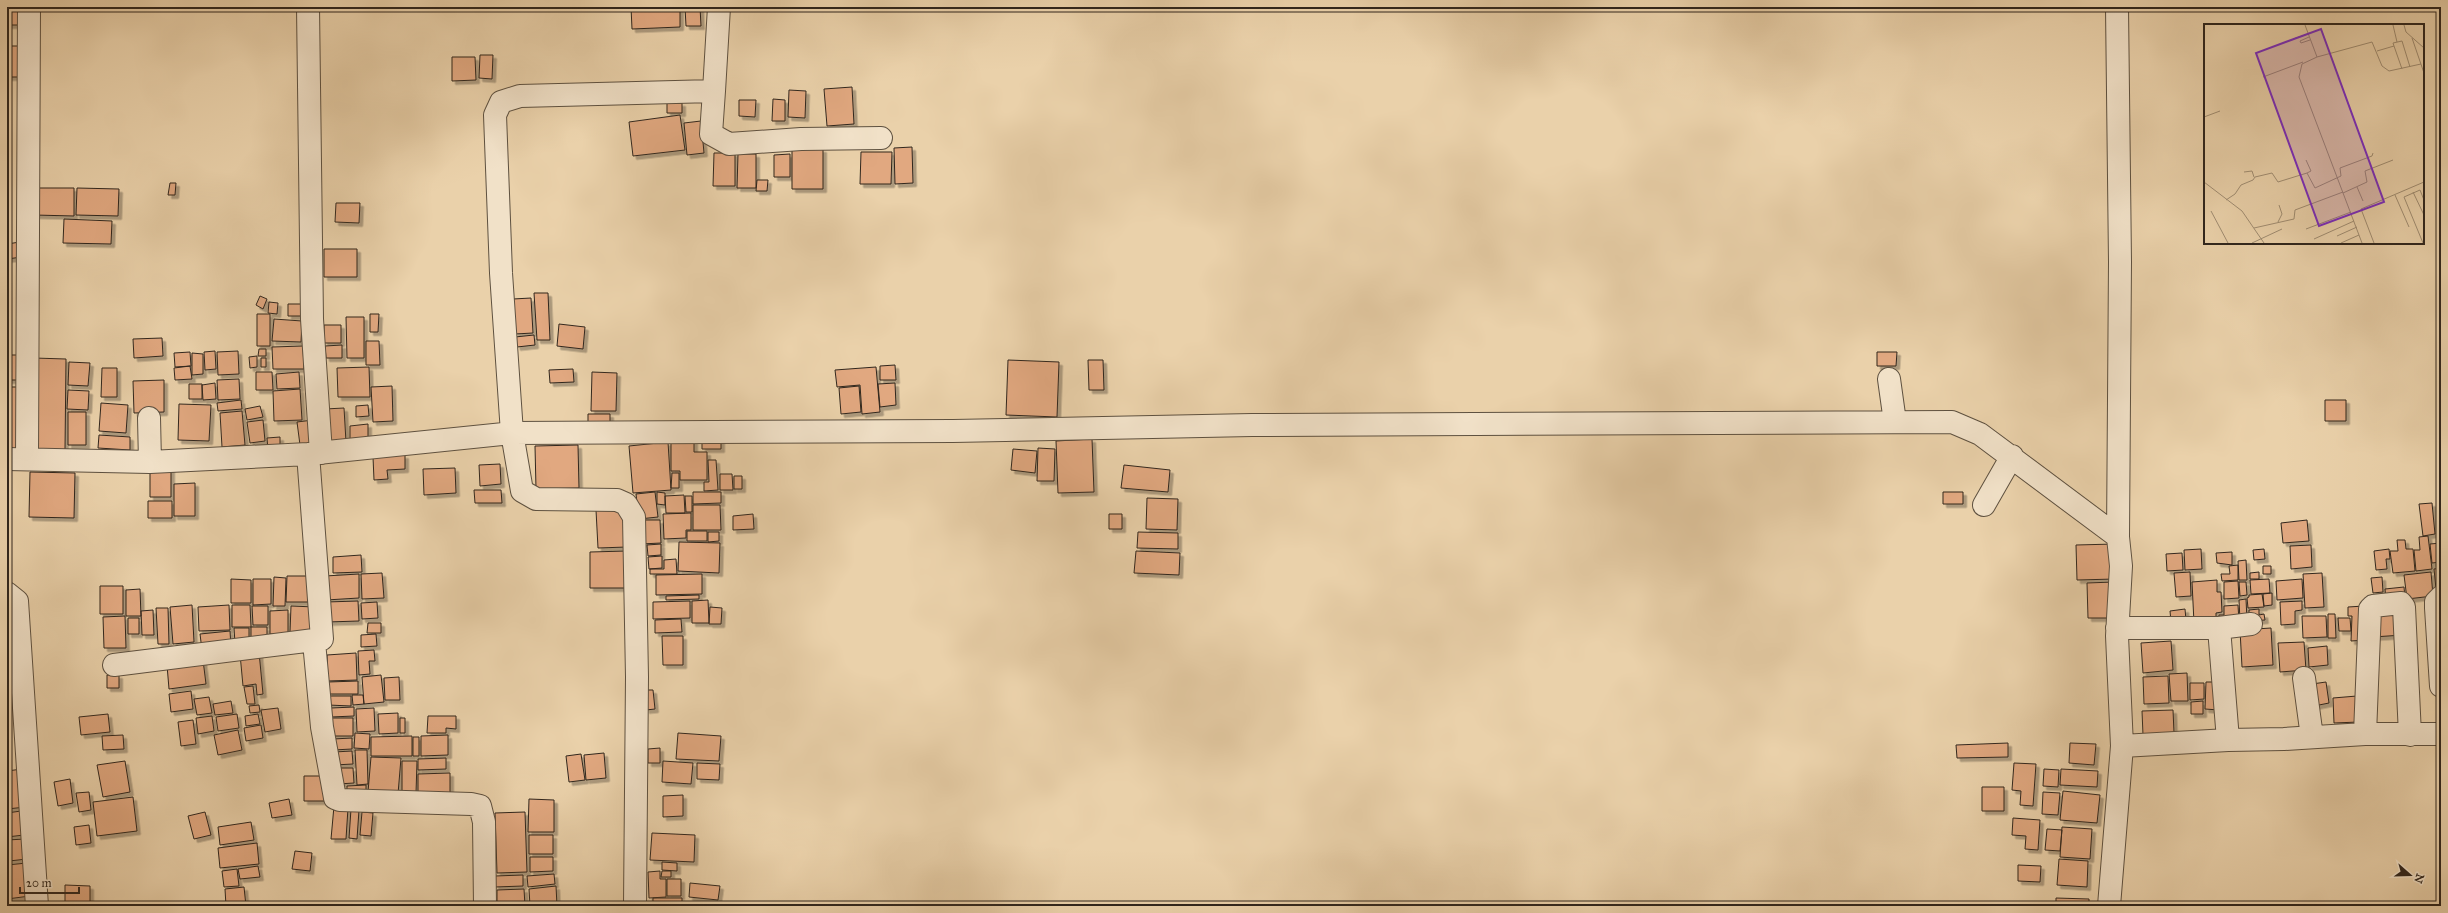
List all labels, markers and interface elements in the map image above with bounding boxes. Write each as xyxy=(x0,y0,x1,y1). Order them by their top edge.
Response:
inset map xyxy=(2204,24,2424,244)
north arrow xyxy=(2390,855,2430,895)
scale bar xyxy=(20,869,79,895)
text: N xyxy=(2411,872,2427,885)
text: 20 m xyxy=(26,876,52,890)

